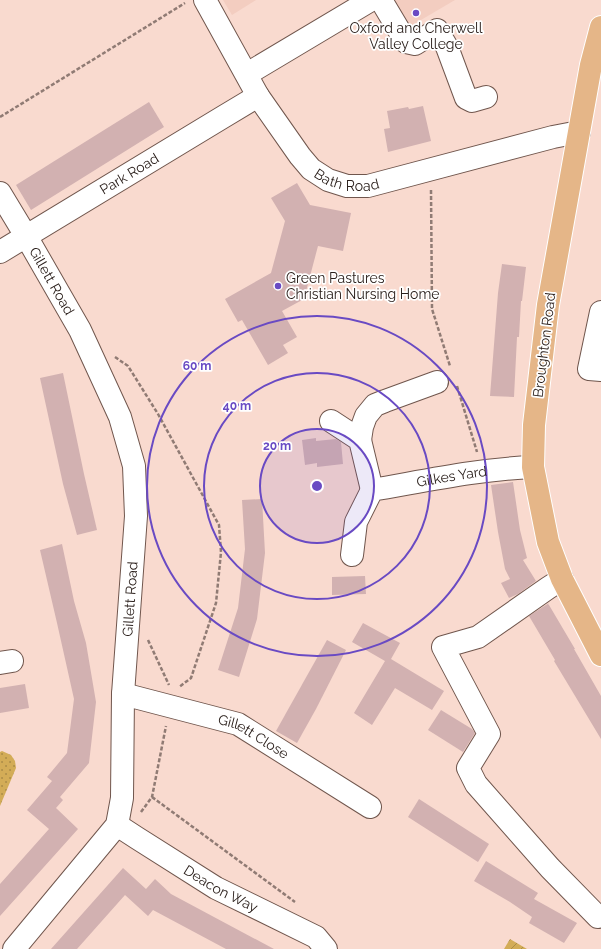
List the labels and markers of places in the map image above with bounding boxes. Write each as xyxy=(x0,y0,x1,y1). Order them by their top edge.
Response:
marker: Oxford and Cherwell Valley College xyxy=(411,8,421,18)
place label: Oxford and Cherwell Valley College xyxy=(349,20,483,52)
place label: Green Pastures Christian Nursing Home xyxy=(286,270,439,302)
marker: Green Pastures Christian Nursing Home xyxy=(273,281,283,291)
centre of rings xyxy=(310,479,324,493)

